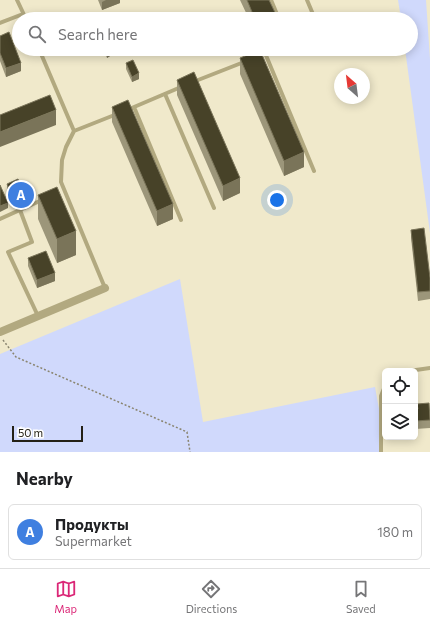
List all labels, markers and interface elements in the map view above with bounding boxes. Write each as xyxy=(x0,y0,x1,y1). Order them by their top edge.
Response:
search box xyxy=(12,12,418,56)
icon: search xyxy=(26,23,48,45)
text: Search here xyxy=(58,25,137,43)
north arrow xyxy=(334,68,370,104)
pin: A xyxy=(8,180,34,210)
your location xyxy=(267,190,287,210)
map controls xyxy=(382,368,418,440)
button: locate xyxy=(382,368,418,404)
button: layers xyxy=(382,404,418,440)
scale bar xyxy=(12,424,83,443)
text: 50 m xyxy=(18,426,43,439)
text: Nearby xyxy=(16,468,73,489)
text: Продукты xyxy=(55,515,129,533)
text: A xyxy=(25,524,35,540)
text: 180 m xyxy=(377,524,413,540)
text: Supermarket xyxy=(55,533,132,549)
tab: Map xyxy=(54,578,77,615)
tab: Directions xyxy=(186,578,237,615)
tab: Saved xyxy=(346,578,376,615)

